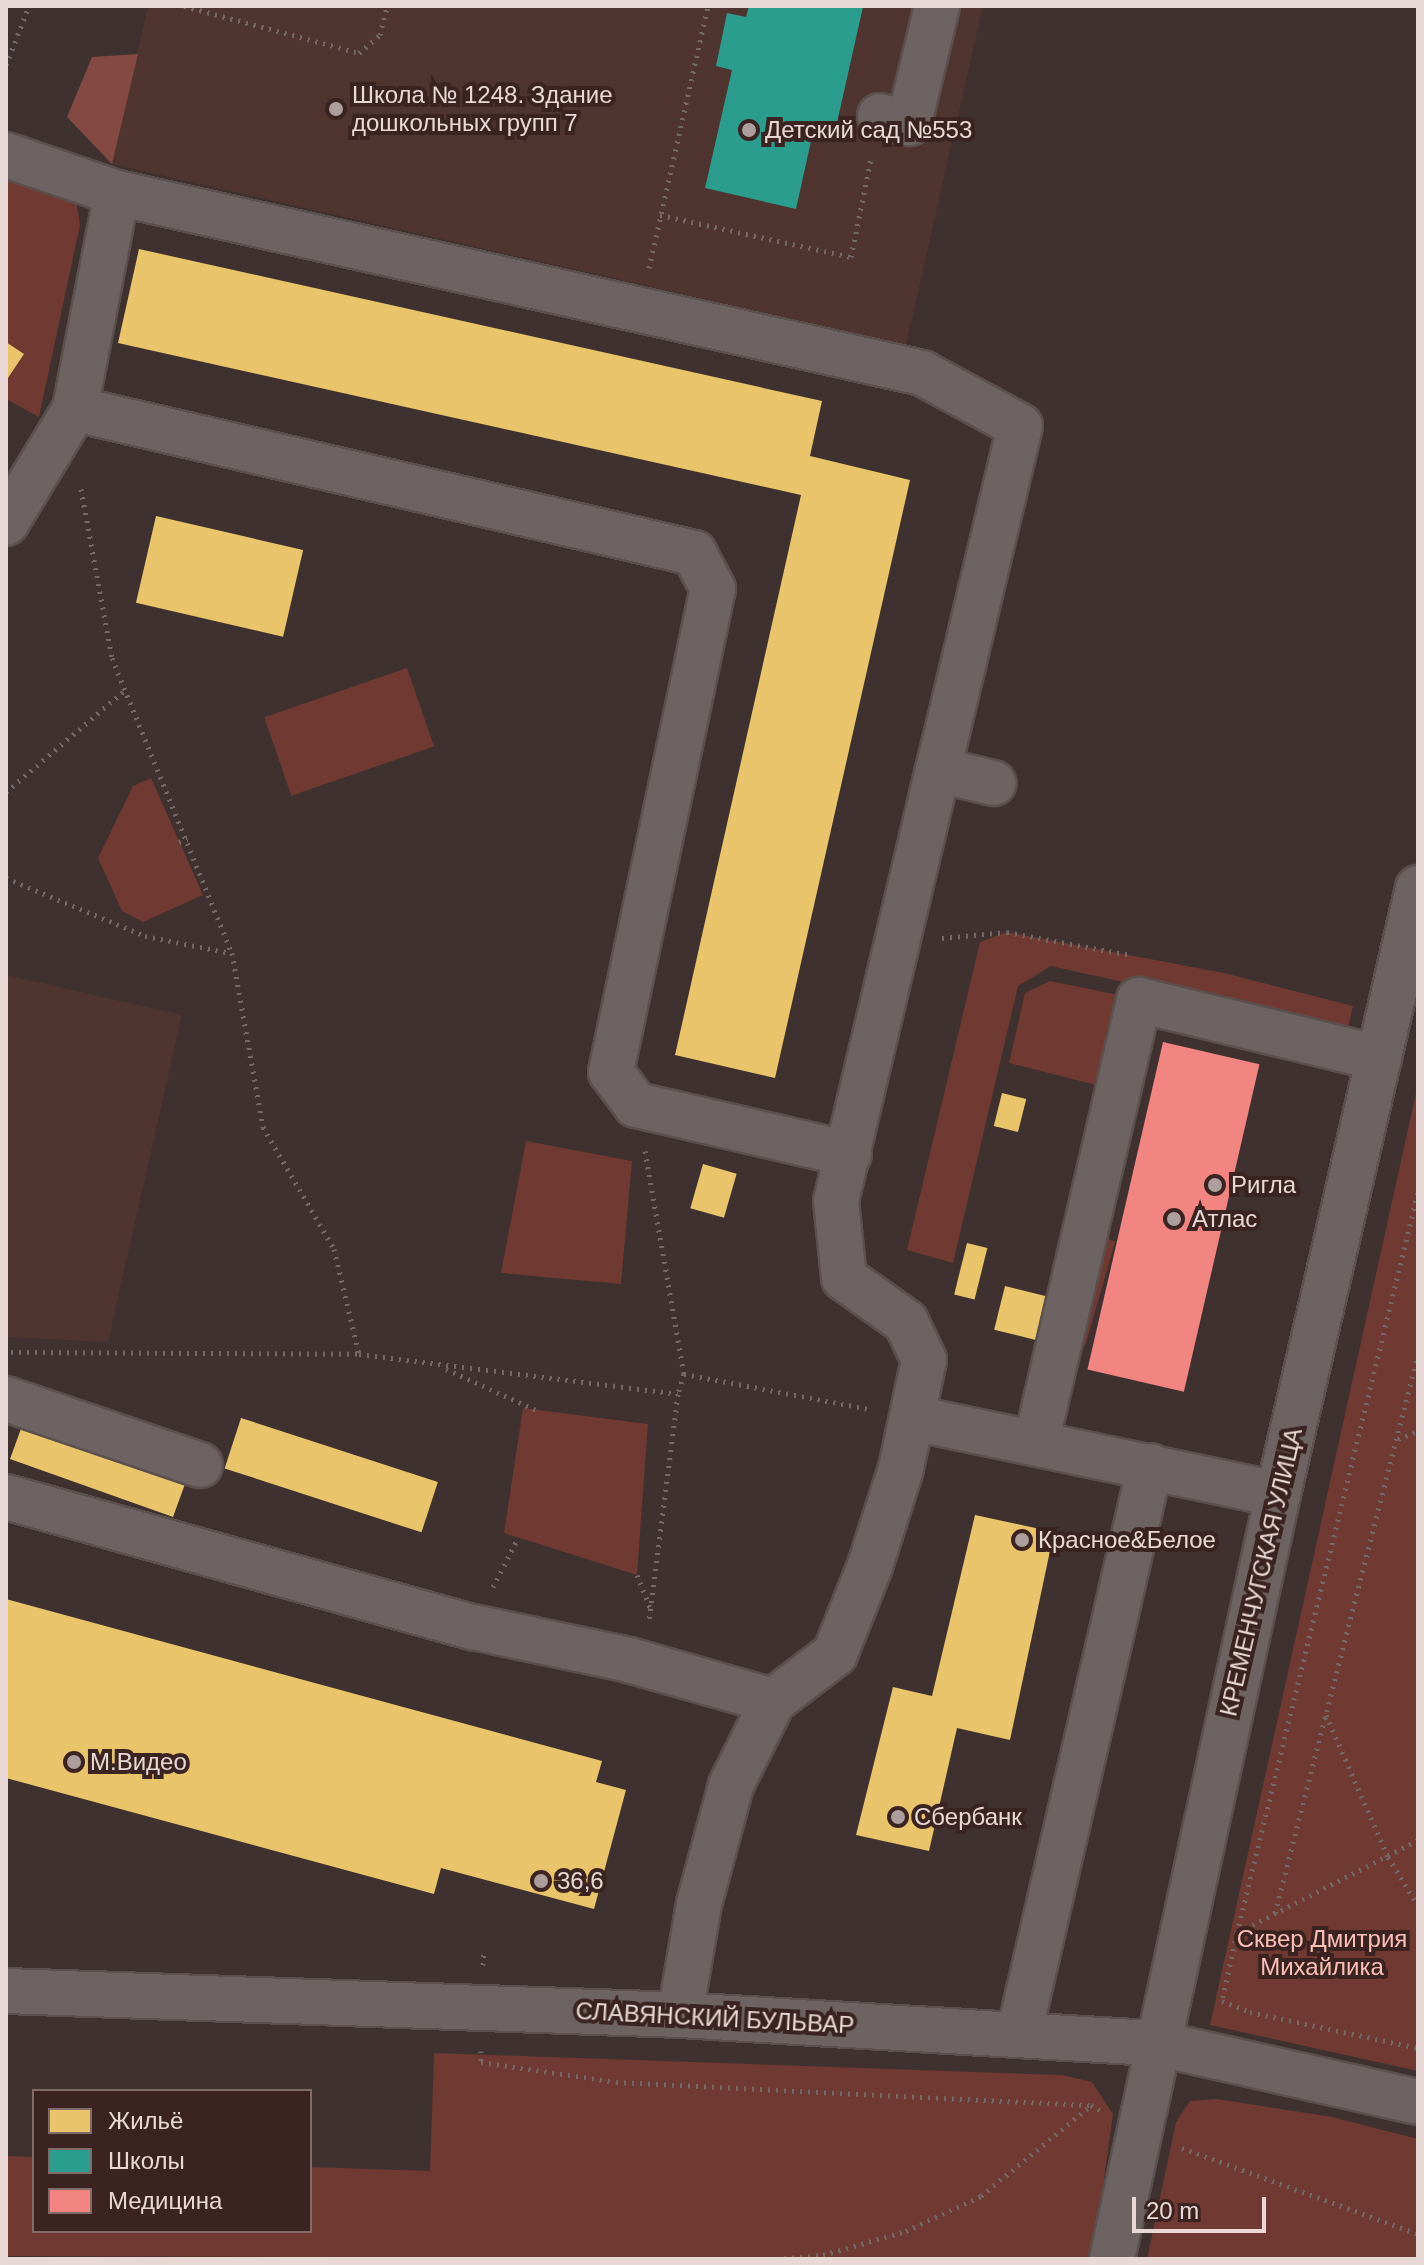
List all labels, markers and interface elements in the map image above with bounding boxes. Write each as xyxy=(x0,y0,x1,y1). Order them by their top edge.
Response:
place label: Школа № 1248. Здание дошкольных групп 7 xyxy=(352,81,613,137)
marker: Школа № 1248. Здание дошкольных групп 7 xyxy=(327,100,345,118)
place label: Детский сад №553 xyxy=(765,116,972,144)
marker: Детский сад №553 xyxy=(740,121,758,139)
place label: Ригла xyxy=(1231,1171,1296,1199)
marker: Ригла xyxy=(1206,1176,1224,1194)
place label: Атлас xyxy=(1192,1205,1257,1233)
marker: Атлас xyxy=(1163,1208,1185,1230)
street label: КРЕМЕНЧУГСКАЯ УЛИЦА xyxy=(1214,1425,1308,1719)
place label: Красное&Белое xyxy=(1038,1526,1216,1554)
marker: Красное&Белое xyxy=(1013,1531,1031,1549)
place label: М.Видео xyxy=(90,1748,187,1776)
marker: М.Видео xyxy=(65,1753,83,1771)
place label: Сбербанк xyxy=(914,1803,1022,1831)
marker: Сбербанк xyxy=(889,1808,907,1826)
place label: 36,6 xyxy=(557,1867,604,1895)
marker: 36,6 xyxy=(532,1872,550,1890)
park label: Сквер Дмитрия Михайлика xyxy=(1237,1925,1407,1981)
street label: СЛАВЯНСКИЙ БУЛЬВАР xyxy=(575,1996,855,2040)
legend xyxy=(32,2089,312,2233)
text: Жильё xyxy=(108,2107,183,2134)
text: Школы xyxy=(108,2147,185,2174)
scale bar xyxy=(1136,2181,1270,2231)
text: Медицина xyxy=(108,2187,222,2214)
text: 20 m xyxy=(1146,2197,1199,2224)

